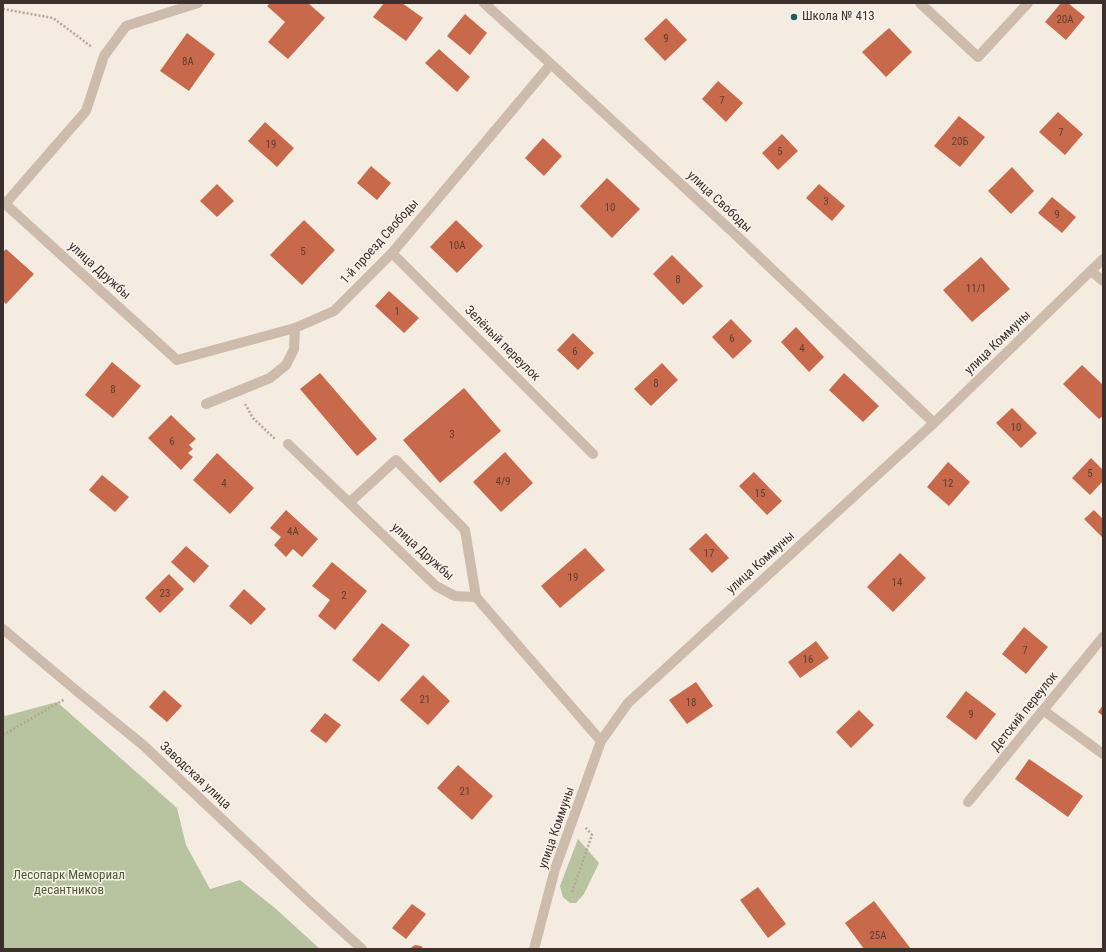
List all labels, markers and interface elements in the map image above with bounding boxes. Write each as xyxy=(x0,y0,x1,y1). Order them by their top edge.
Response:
place label: Школа № 413 xyxy=(802,9,875,25)
marker: Школа № 413 xyxy=(789,12,799,22)
house number: 20А xyxy=(1056,13,1074,27)
house number: 9 xyxy=(663,32,669,46)
house number: 8А xyxy=(182,55,194,69)
house number: 7 xyxy=(719,94,725,108)
house number: 7 xyxy=(1058,126,1064,140)
house number: 20Б xyxy=(952,135,968,149)
house number: 19 xyxy=(266,138,276,152)
house number: 5 xyxy=(777,145,783,159)
street label: улица Свободы xyxy=(683,168,755,236)
house number: 3 xyxy=(823,195,829,209)
street label: 1-й проезд Свободы xyxy=(338,196,422,288)
house number: 10 xyxy=(605,201,615,215)
house number: 9 xyxy=(1054,208,1060,222)
street label: улица Дружбы xyxy=(65,239,133,303)
house number: 10А xyxy=(448,239,466,253)
house number: 5 xyxy=(300,245,306,259)
house number: 8 xyxy=(675,273,681,287)
house number: 11/1 xyxy=(966,282,986,296)
street label: Зелёный переулок xyxy=(461,303,543,385)
house number: 1 xyxy=(394,305,400,319)
street label: улица Коммуны xyxy=(962,308,1034,378)
house number: 6 xyxy=(729,332,735,346)
house number: 4 xyxy=(799,342,805,356)
house number: 6 xyxy=(572,345,578,359)
house number: 8 xyxy=(653,377,659,391)
house number: 8 xyxy=(110,383,116,397)
house number: 10 xyxy=(1011,421,1021,435)
house number: 3 xyxy=(449,428,455,442)
house number: 6 xyxy=(169,435,175,449)
house number: 5 xyxy=(1087,467,1093,481)
house number: 4/9 xyxy=(496,475,510,489)
house number: 4 xyxy=(221,477,227,491)
house number: 12 xyxy=(943,477,953,491)
house number: 15 xyxy=(755,487,765,501)
street label: улица Дружбы xyxy=(388,520,456,584)
house number: 4А xyxy=(287,525,299,539)
street label: улица Коммуны xyxy=(724,529,798,597)
house number: 17 xyxy=(704,547,714,561)
house number: 19 xyxy=(568,571,578,585)
house number: 14 xyxy=(892,576,902,590)
house number: 23 xyxy=(160,587,170,601)
house number: 2 xyxy=(341,589,347,603)
house number: 7 xyxy=(1022,644,1028,658)
house number: 16 xyxy=(803,653,813,667)
street label: Детский переулок xyxy=(988,669,1062,755)
house number: 21 xyxy=(420,693,430,707)
house number: 18 xyxy=(686,696,696,710)
house number: 9 xyxy=(968,708,974,722)
street label: Заводская улица xyxy=(156,739,234,813)
house number: 21 xyxy=(460,785,470,799)
street label: улица Коммуны xyxy=(536,785,578,871)
park label: Лесопарк Мемориал десантников xyxy=(13,868,125,899)
house number: 25А xyxy=(869,929,887,943)

